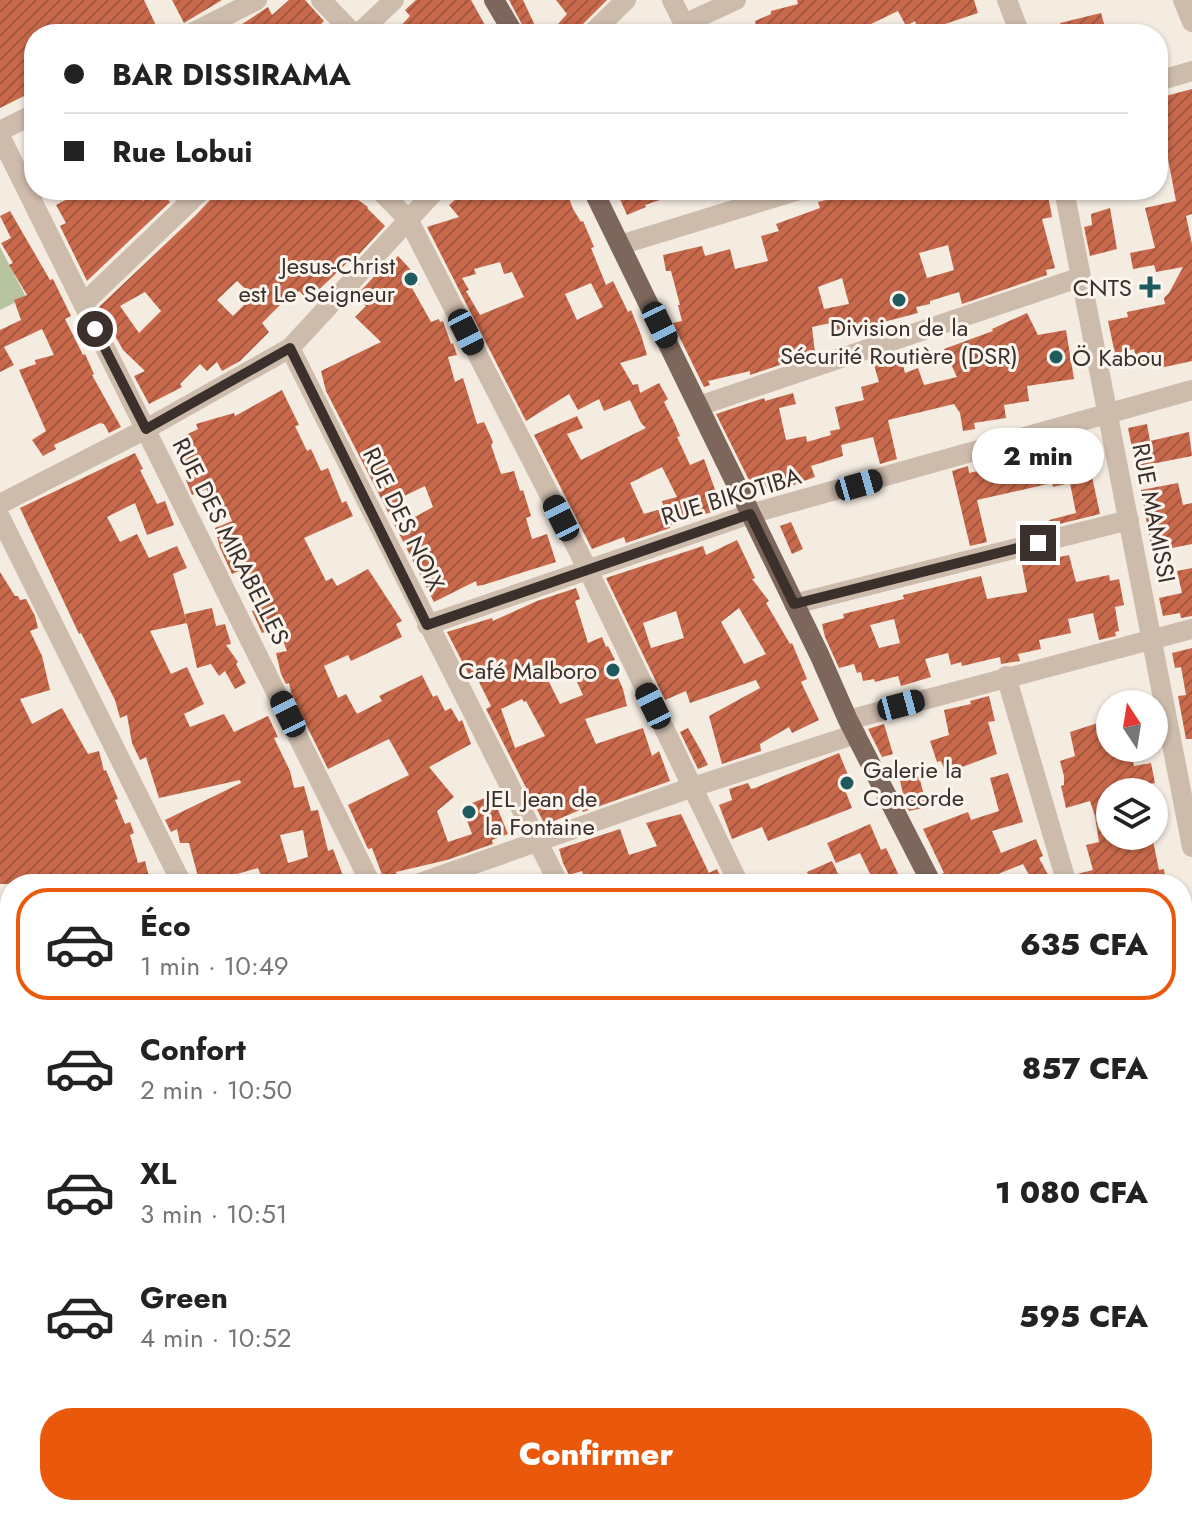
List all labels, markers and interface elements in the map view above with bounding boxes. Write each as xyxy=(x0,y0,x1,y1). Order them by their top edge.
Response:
text: BAR DISSIRAMA xyxy=(112,53,351,96)
text: Rue Lobui xyxy=(112,130,252,173)
place label: Jesus-Christ est Le Seigneur xyxy=(238,248,396,311)
marker: Jesus-Christ est Le Seigneur xyxy=(402,270,420,288)
place label: CNTS xyxy=(1073,270,1132,305)
marker: CNTS xyxy=(1139,276,1161,298)
marker: Division de la Sécurité Routière (DSR) xyxy=(890,291,908,309)
car xyxy=(639,298,681,352)
car xyxy=(444,305,488,359)
place label: Division de la Sécurité Routière (DSR) xyxy=(780,310,1018,373)
route start xyxy=(77,311,113,347)
place label: Ö Kabou xyxy=(1072,340,1163,375)
marker: Ö Kabou xyxy=(1047,348,1065,366)
callout: 2 min xyxy=(972,427,1104,483)
street label: RUE DES MIRABELLES xyxy=(164,432,298,650)
text: 2 min xyxy=(1003,437,1073,475)
street label: RUE MAMISSI xyxy=(1123,440,1185,586)
street label: RUE DES NOIX xyxy=(354,441,454,597)
street label: RUE BIKOTIBA xyxy=(657,458,805,534)
car xyxy=(833,467,885,503)
car xyxy=(539,491,583,545)
route end xyxy=(1020,525,1056,561)
place label: Café Malboro xyxy=(458,653,597,688)
marker: Café Malboro xyxy=(604,661,622,679)
car xyxy=(632,679,674,733)
car xyxy=(267,687,309,741)
car xyxy=(875,687,927,723)
north arrow xyxy=(1096,690,1168,762)
map controls xyxy=(1096,690,1168,850)
place label: Galerie la Concorde xyxy=(863,752,964,815)
marker: Galerie la Concorde xyxy=(838,774,856,792)
button: layers xyxy=(1096,778,1168,850)
place label: JEL Jean de la Fontaine xyxy=(482,781,597,844)
marker: JEL Jean de la Fontaine xyxy=(460,803,478,821)
text: Éco xyxy=(140,904,191,947)
icon: car xyxy=(44,908,116,980)
text: 635 CFA xyxy=(1020,923,1148,966)
text: 1 min · 10:49 xyxy=(140,947,289,985)
text: Confort xyxy=(140,1028,246,1071)
icon: car xyxy=(44,1032,116,1104)
text: 857 CFA xyxy=(1022,1047,1148,1090)
text: 2 min · 10:50 xyxy=(140,1071,292,1109)
text: XL xyxy=(140,1152,176,1195)
icon: car xyxy=(44,1156,116,1228)
text: 1 080 CFA xyxy=(995,1171,1148,1214)
text: 3 min · 10:51 xyxy=(140,1195,288,1233)
text: Green xyxy=(140,1276,228,1319)
icon: car xyxy=(44,1280,116,1352)
text: 595 CFA xyxy=(1019,1295,1148,1338)
text: 4 min · 10:52 xyxy=(140,1319,292,1357)
button: Confirmer xyxy=(40,1408,1152,1500)

